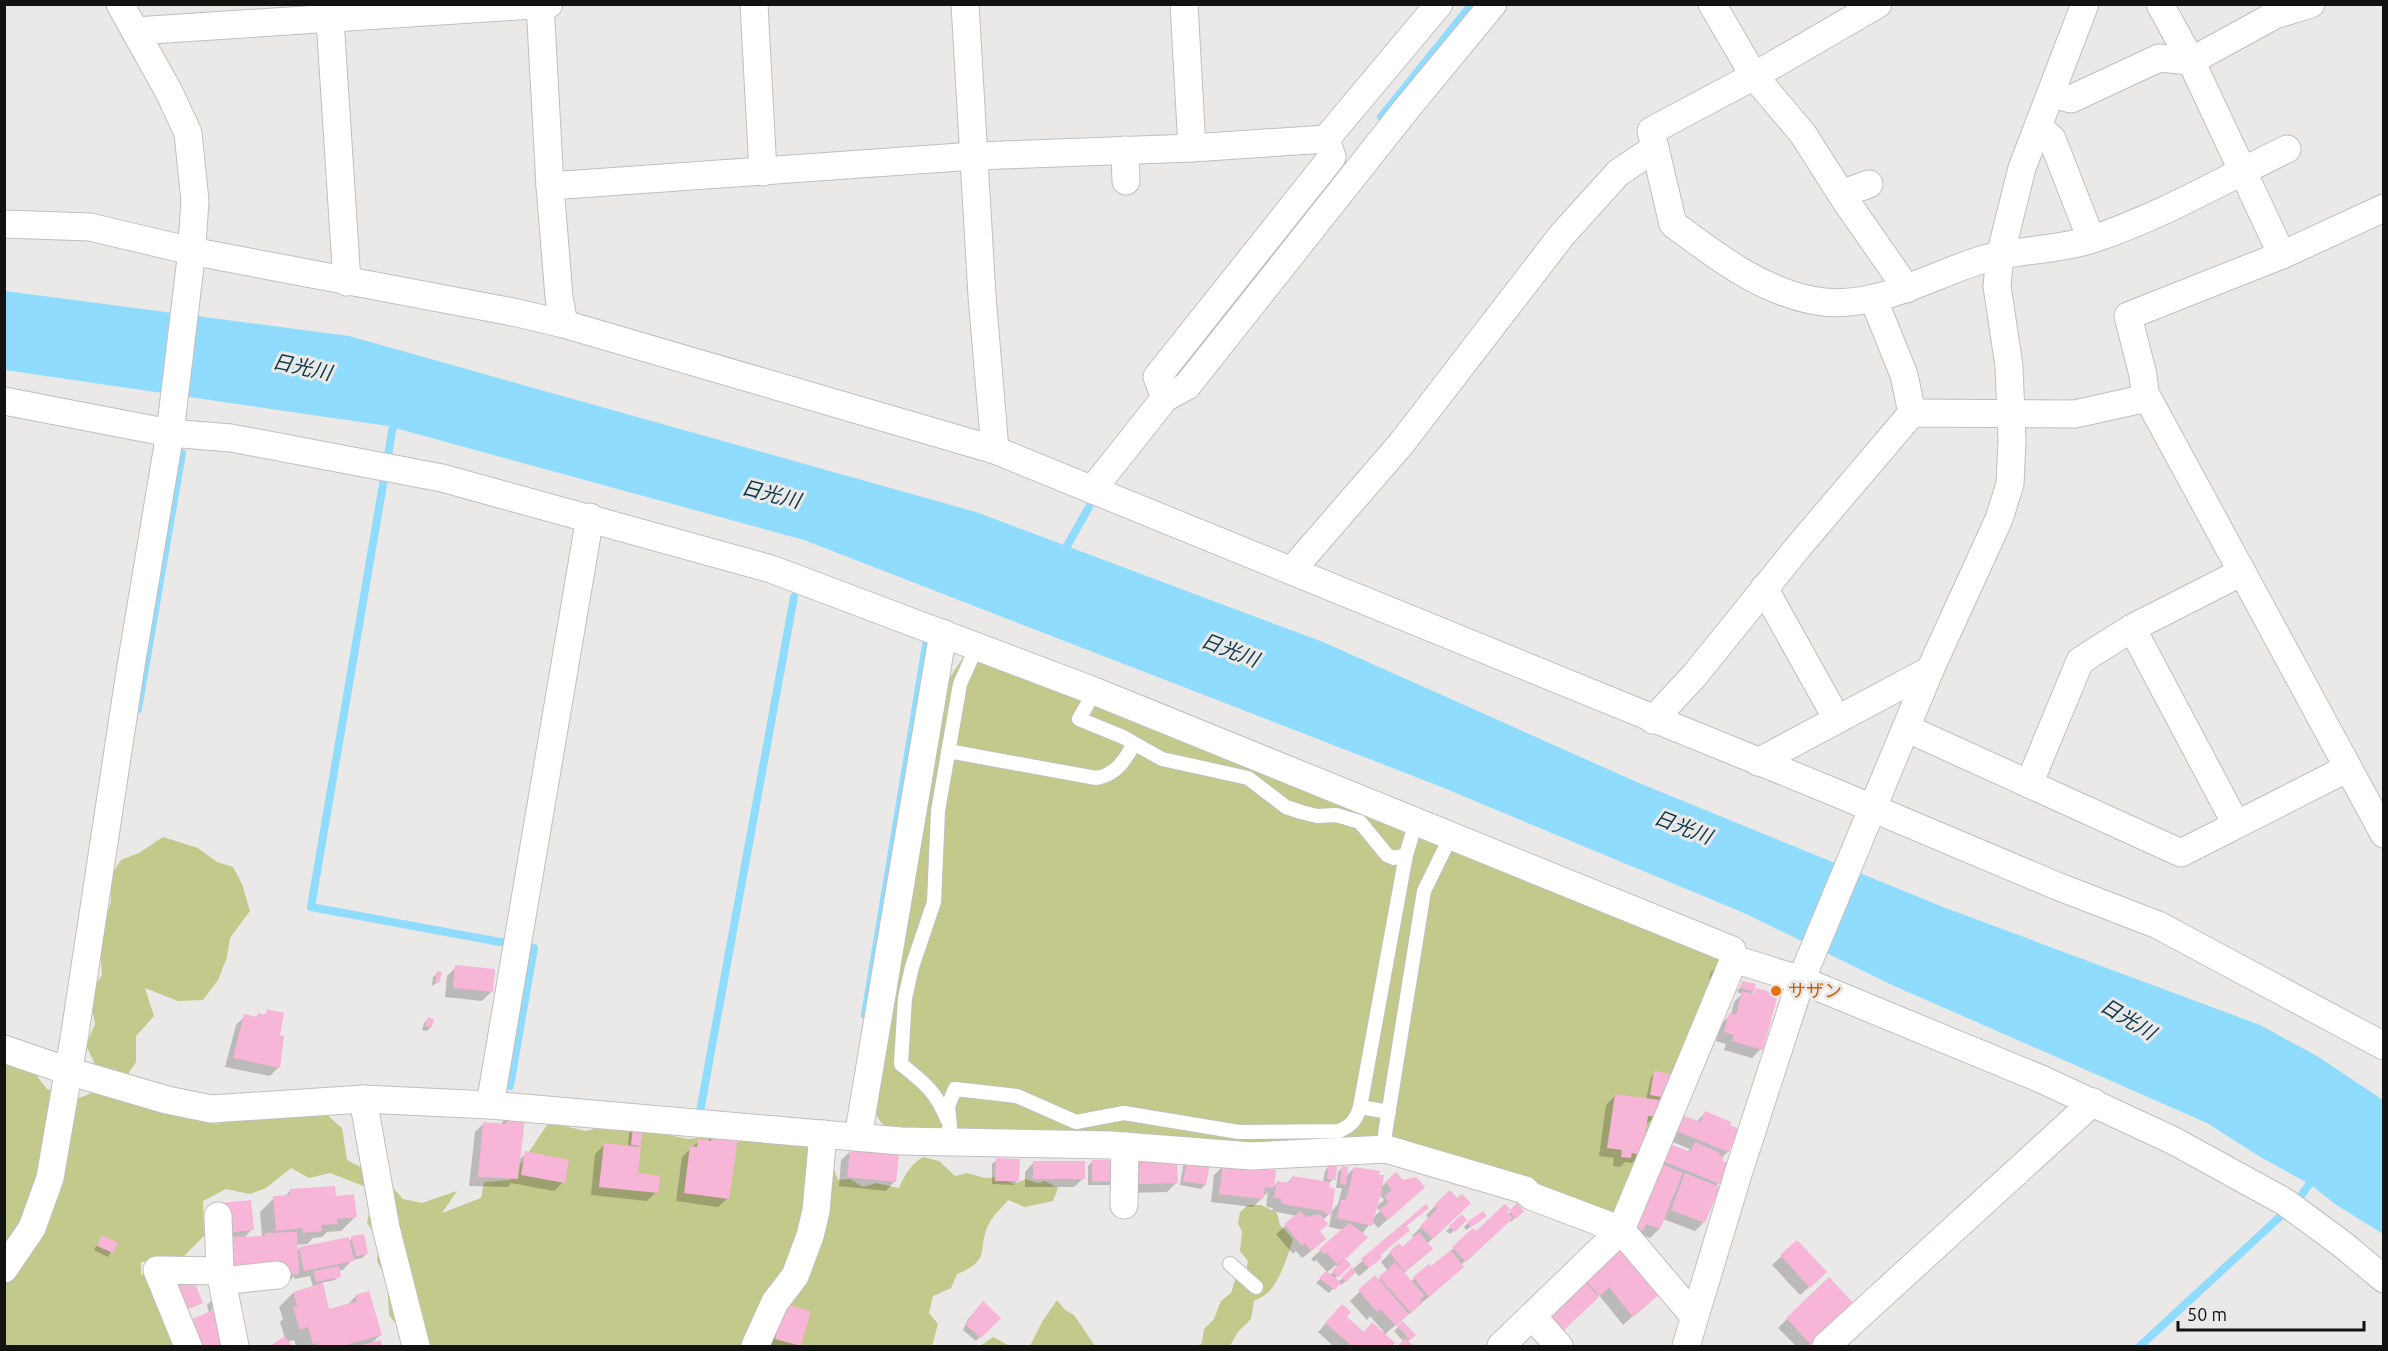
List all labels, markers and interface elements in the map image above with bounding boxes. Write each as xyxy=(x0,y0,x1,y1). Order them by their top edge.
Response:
water label: 日光川 xyxy=(270,349,336,384)
water label: 日光川 xyxy=(739,475,805,512)
water label: 日光川 xyxy=(1198,628,1264,672)
water label: 日光川 xyxy=(1651,805,1717,849)
place label: サザン xyxy=(1788,980,1842,1000)
marker: サザン xyxy=(1769,984,1783,998)
water label: 日光川 xyxy=(2097,993,2162,1045)
scale bar xyxy=(2178,1294,2364,1332)
text: 50 m xyxy=(2187,1304,2227,1324)

